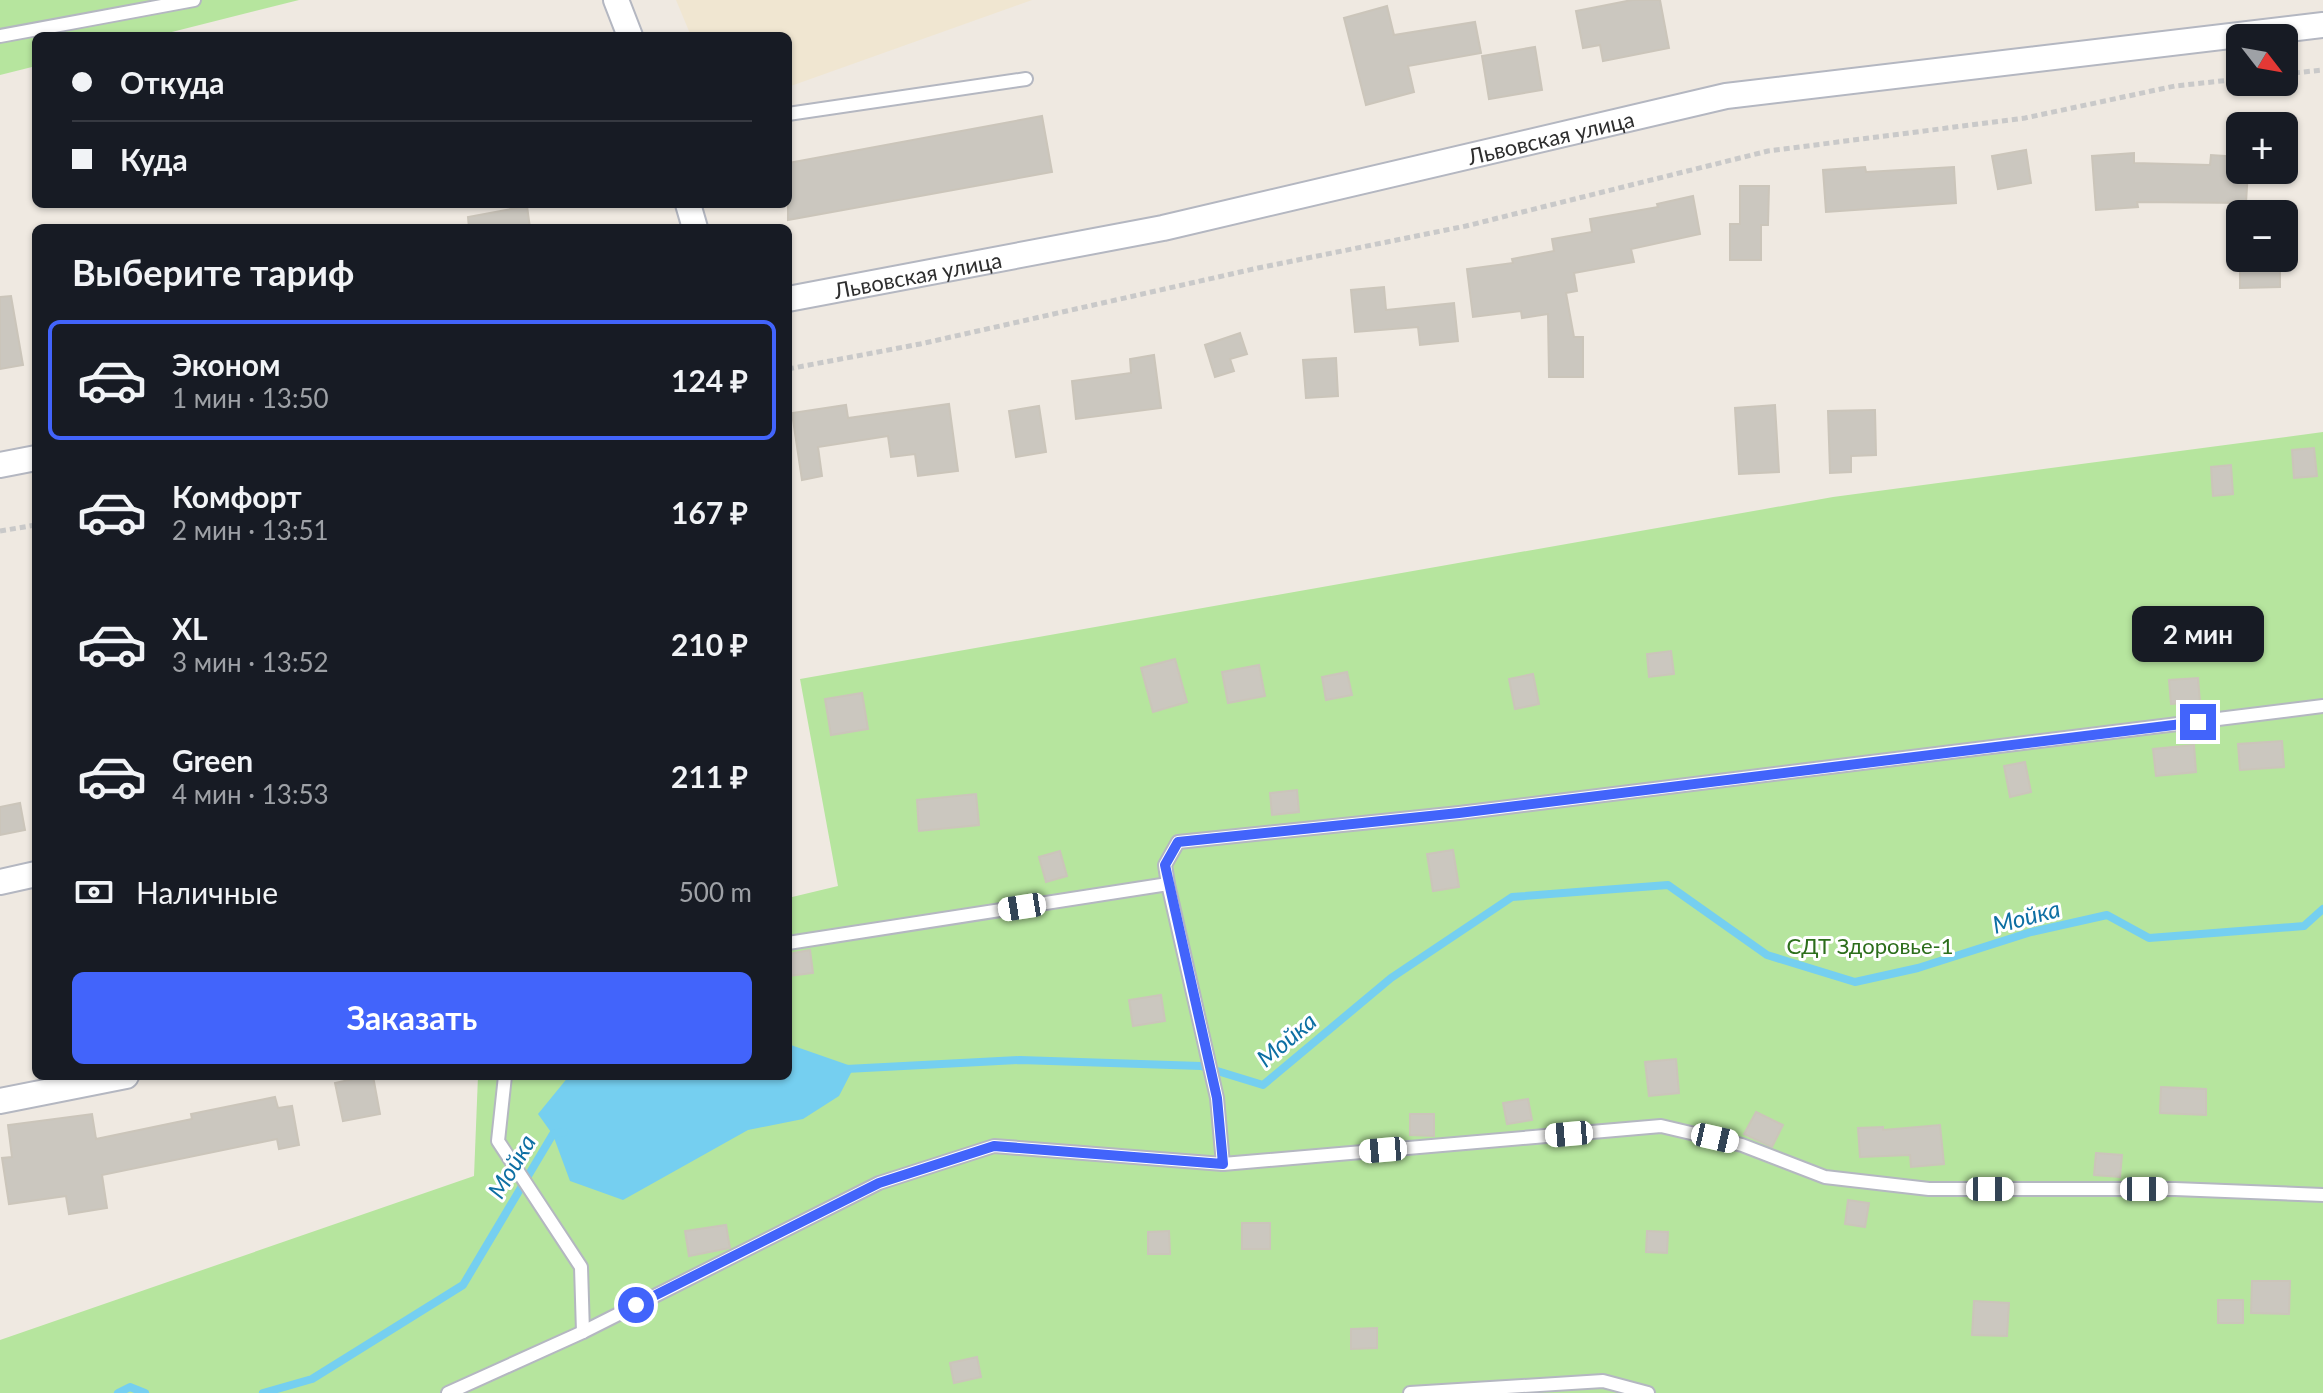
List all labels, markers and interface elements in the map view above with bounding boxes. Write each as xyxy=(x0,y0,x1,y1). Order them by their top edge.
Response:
north arrow xyxy=(2226,24,2298,96)
map controls xyxy=(2226,24,2298,272)
text: Откуда xyxy=(120,64,225,100)
street label: Львовская улица xyxy=(1464,105,1637,170)
button: + xyxy=(2226,112,2298,184)
text: Куда xyxy=(120,141,188,177)
button: − xyxy=(2226,200,2298,272)
street label: Львовская улица xyxy=(831,245,1004,304)
text: Выберите тариф xyxy=(72,250,354,294)
icon: car xyxy=(76,344,148,416)
text: Эконом xyxy=(172,346,281,382)
text: 124 ₽ xyxy=(671,362,748,398)
text: 1 мин · 13:50 xyxy=(172,382,329,414)
icon: car xyxy=(76,476,148,548)
text: Комфорт xyxy=(172,478,302,514)
text: 167 ₽ xyxy=(671,494,748,530)
text: 2 мин · 13:51 xyxy=(172,514,329,546)
callout: 2 мин xyxy=(2132,606,2264,662)
icon: car xyxy=(76,608,148,680)
text: XL xyxy=(172,610,208,646)
text: 2 мин xyxy=(2163,618,2233,650)
text: 210 ₽ xyxy=(671,626,748,662)
text: 3 мин · 13:52 xyxy=(172,646,329,678)
route end xyxy=(2180,704,2216,740)
icon: car xyxy=(76,740,148,812)
text: Green xyxy=(172,742,253,778)
text: 211 ₽ xyxy=(671,758,748,794)
text: 4 мин · 13:53 xyxy=(172,778,329,810)
icon: cash xyxy=(72,870,116,914)
text: Наличные xyxy=(136,874,278,910)
text: 500 m xyxy=(679,876,752,908)
car xyxy=(996,891,1048,923)
water label: Мойка xyxy=(1989,893,2063,939)
park label: СДТ Здоровье-1 xyxy=(1787,932,1953,959)
button: Заказать xyxy=(72,972,752,1064)
water label: Мойка xyxy=(1250,1006,1322,1072)
car xyxy=(1544,1120,1594,1148)
car xyxy=(1689,1121,1741,1155)
water label: Мойка xyxy=(481,1129,541,1203)
car xyxy=(1358,1136,1408,1164)
car xyxy=(1966,1177,2014,1201)
car xyxy=(2120,1177,2168,1201)
route start xyxy=(618,1287,654,1323)

